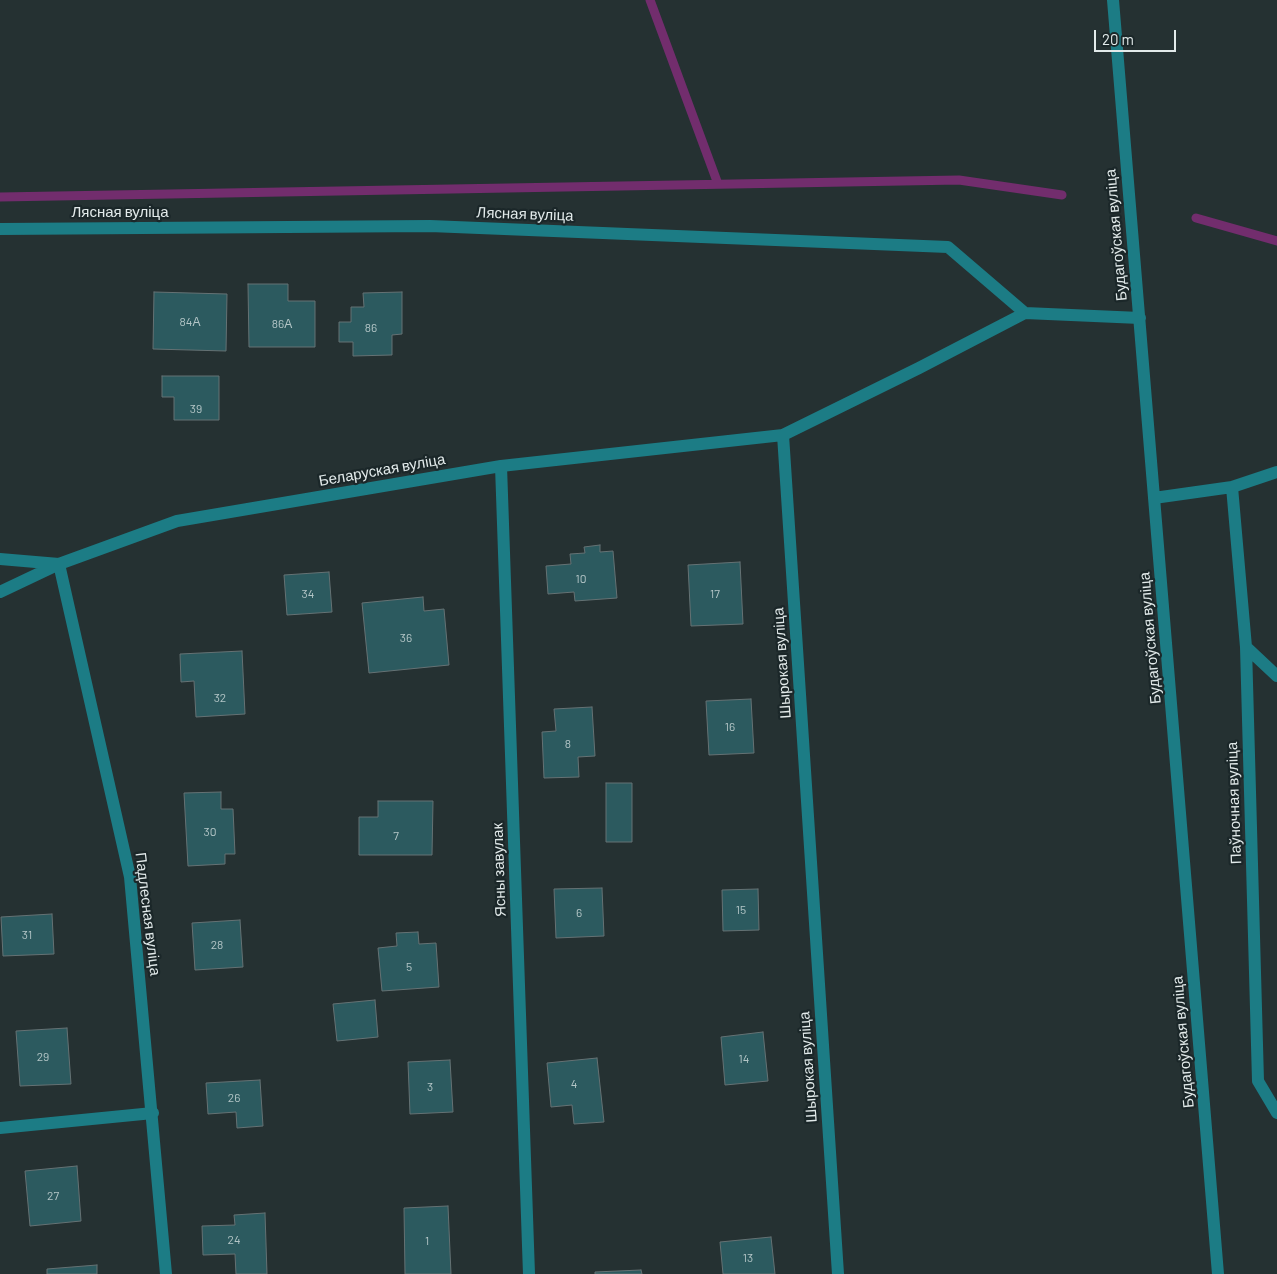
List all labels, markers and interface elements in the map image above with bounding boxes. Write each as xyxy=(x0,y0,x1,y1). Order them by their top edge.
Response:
scale bar xyxy=(1097,20,1180,52)
text: 20 m xyxy=(1102,30,1134,48)
street label: Будагоўская вуліца xyxy=(1101,168,1131,302)
street label: Лясная вуліца xyxy=(71,203,169,221)
street label: Лясная вуліца xyxy=(476,203,574,225)
house number: 84А xyxy=(180,315,200,329)
house number: 86А xyxy=(272,317,292,331)
house number: 86 xyxy=(365,321,377,335)
house number: 39 xyxy=(190,402,202,416)
street label: Беларуская вуліца xyxy=(317,450,447,490)
street label: Будагоўская вуліца xyxy=(1135,571,1165,705)
house number: 10 xyxy=(576,572,586,586)
house number: 34 xyxy=(302,587,314,601)
house number: 17 xyxy=(710,587,720,601)
street label: Шырокая вуліца xyxy=(769,607,795,719)
house number: 36 xyxy=(400,631,412,645)
house number: 32 xyxy=(214,691,226,705)
house number: 16 xyxy=(725,720,735,734)
house number: 8 xyxy=(565,737,571,751)
street label: Паўночная вуліца xyxy=(1223,742,1245,864)
street label: Ясны завулак xyxy=(488,823,510,917)
house number: 30 xyxy=(204,825,216,839)
house number: 7 xyxy=(393,829,399,843)
street label: Падлесная вуліца xyxy=(132,851,164,977)
house number: 15 xyxy=(736,903,746,917)
house number: 6 xyxy=(576,906,582,920)
house number: 31 xyxy=(22,928,32,942)
house number: 28 xyxy=(211,938,223,952)
house number: 5 xyxy=(406,960,412,974)
street label: Будагоўская вуліца xyxy=(1168,975,1198,1109)
street label: Шырокая вуліца xyxy=(795,1011,821,1123)
house number: 29 xyxy=(37,1050,49,1064)
house number: 14 xyxy=(739,1052,749,1066)
house number: 4 xyxy=(571,1077,577,1091)
house number: 3 xyxy=(427,1080,433,1094)
house number: 26 xyxy=(228,1091,240,1105)
house number: 27 xyxy=(47,1189,59,1203)
house number: 24 xyxy=(227,1233,241,1247)
house number: 1 xyxy=(425,1234,429,1248)
house number: 13 xyxy=(743,1251,753,1265)

